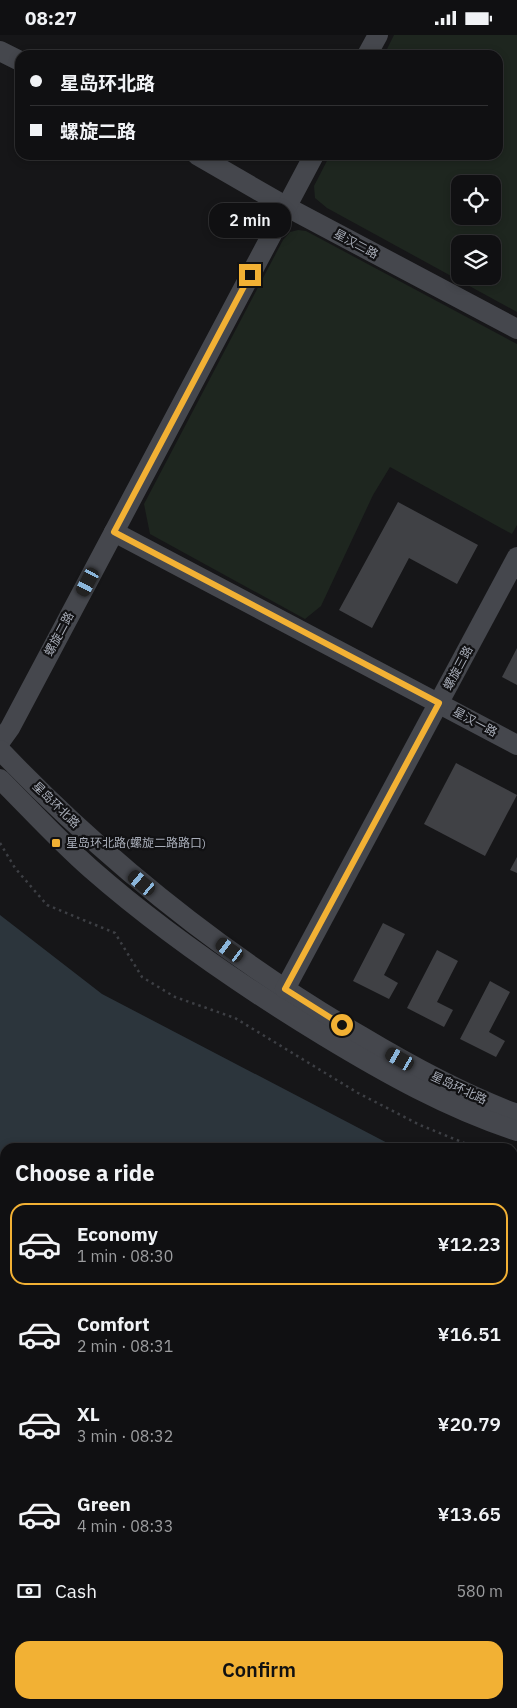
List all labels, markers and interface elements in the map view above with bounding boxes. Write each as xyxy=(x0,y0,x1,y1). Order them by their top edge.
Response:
text: 08:27 xyxy=(25,6,77,30)
text: 星岛环北路 xyxy=(60,71,155,95)
text: 螺旋二路 xyxy=(60,119,136,143)
map controls xyxy=(451,175,501,285)
button: locate xyxy=(451,175,501,225)
callout: 2 min xyxy=(209,203,291,237)
text: 2 min xyxy=(229,210,271,230)
street label: 星汉二路 xyxy=(332,226,381,261)
button: layers xyxy=(451,235,501,285)
route end xyxy=(239,264,261,286)
car xyxy=(74,565,101,599)
street label: 螺旋二路 xyxy=(41,609,76,658)
street label: 螺旋三路 xyxy=(440,643,475,692)
street label: 星汉一路 xyxy=(451,704,500,739)
street label: 星岛环北路 xyxy=(30,778,83,831)
place label: 星岛环北路(螺旋二路路口) xyxy=(66,835,206,850)
marker: 星岛环北路(螺旋二路路口) xyxy=(50,837,62,849)
car xyxy=(125,868,158,898)
car xyxy=(213,935,246,965)
route start xyxy=(331,1014,353,1036)
car xyxy=(383,1045,416,1073)
street label: 星岛环北路 xyxy=(429,1068,490,1107)
text: Choose a ride xyxy=(15,1158,155,1187)
icon: car xyxy=(17,1222,62,1267)
text: Economy xyxy=(77,1222,158,1246)
text: ¥12.23 xyxy=(438,1232,501,1256)
text: 1 min · 08:30 xyxy=(77,1246,173,1266)
icon: car xyxy=(17,1312,62,1357)
text: Comfort xyxy=(77,1312,150,1336)
text: ¥16.51 xyxy=(438,1322,501,1346)
text: 2 min · 08:31 xyxy=(77,1336,173,1356)
icon: car xyxy=(17,1402,62,1447)
text: XL xyxy=(77,1402,100,1426)
text: ¥20.79 xyxy=(438,1412,501,1436)
text: 3 min · 08:32 xyxy=(77,1426,173,1446)
icon: car xyxy=(17,1492,62,1537)
text: Green xyxy=(77,1492,131,1516)
text: ¥13.65 xyxy=(438,1502,501,1526)
text: 4 min · 08:33 xyxy=(77,1516,173,1536)
icon: cash xyxy=(15,1577,43,1605)
text: Cash xyxy=(55,1579,97,1603)
text: 580 m xyxy=(456,1581,503,1601)
button: Confirm xyxy=(15,1641,503,1699)

